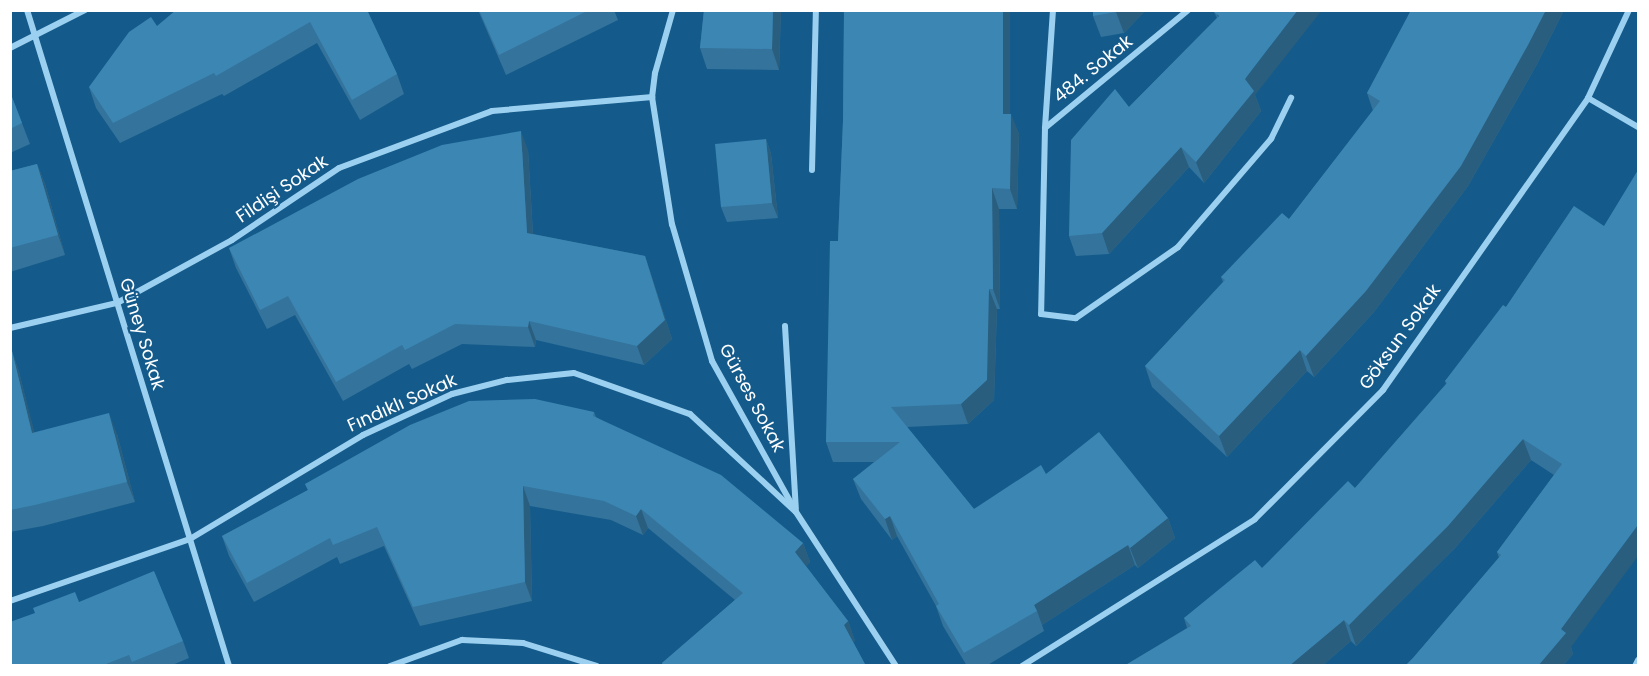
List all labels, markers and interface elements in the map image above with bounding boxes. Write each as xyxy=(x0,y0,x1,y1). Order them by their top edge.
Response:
street label: 484. Sokak xyxy=(1049,31,1137,107)
street label: Fildişi Sokak xyxy=(232,150,332,228)
street label: Güney Sokak xyxy=(115,275,169,393)
street label: Göksun Sokak xyxy=(1355,280,1445,394)
street label: Gürses Sokak xyxy=(714,340,790,456)
street label: Fındıklı Sokak xyxy=(344,369,460,437)

